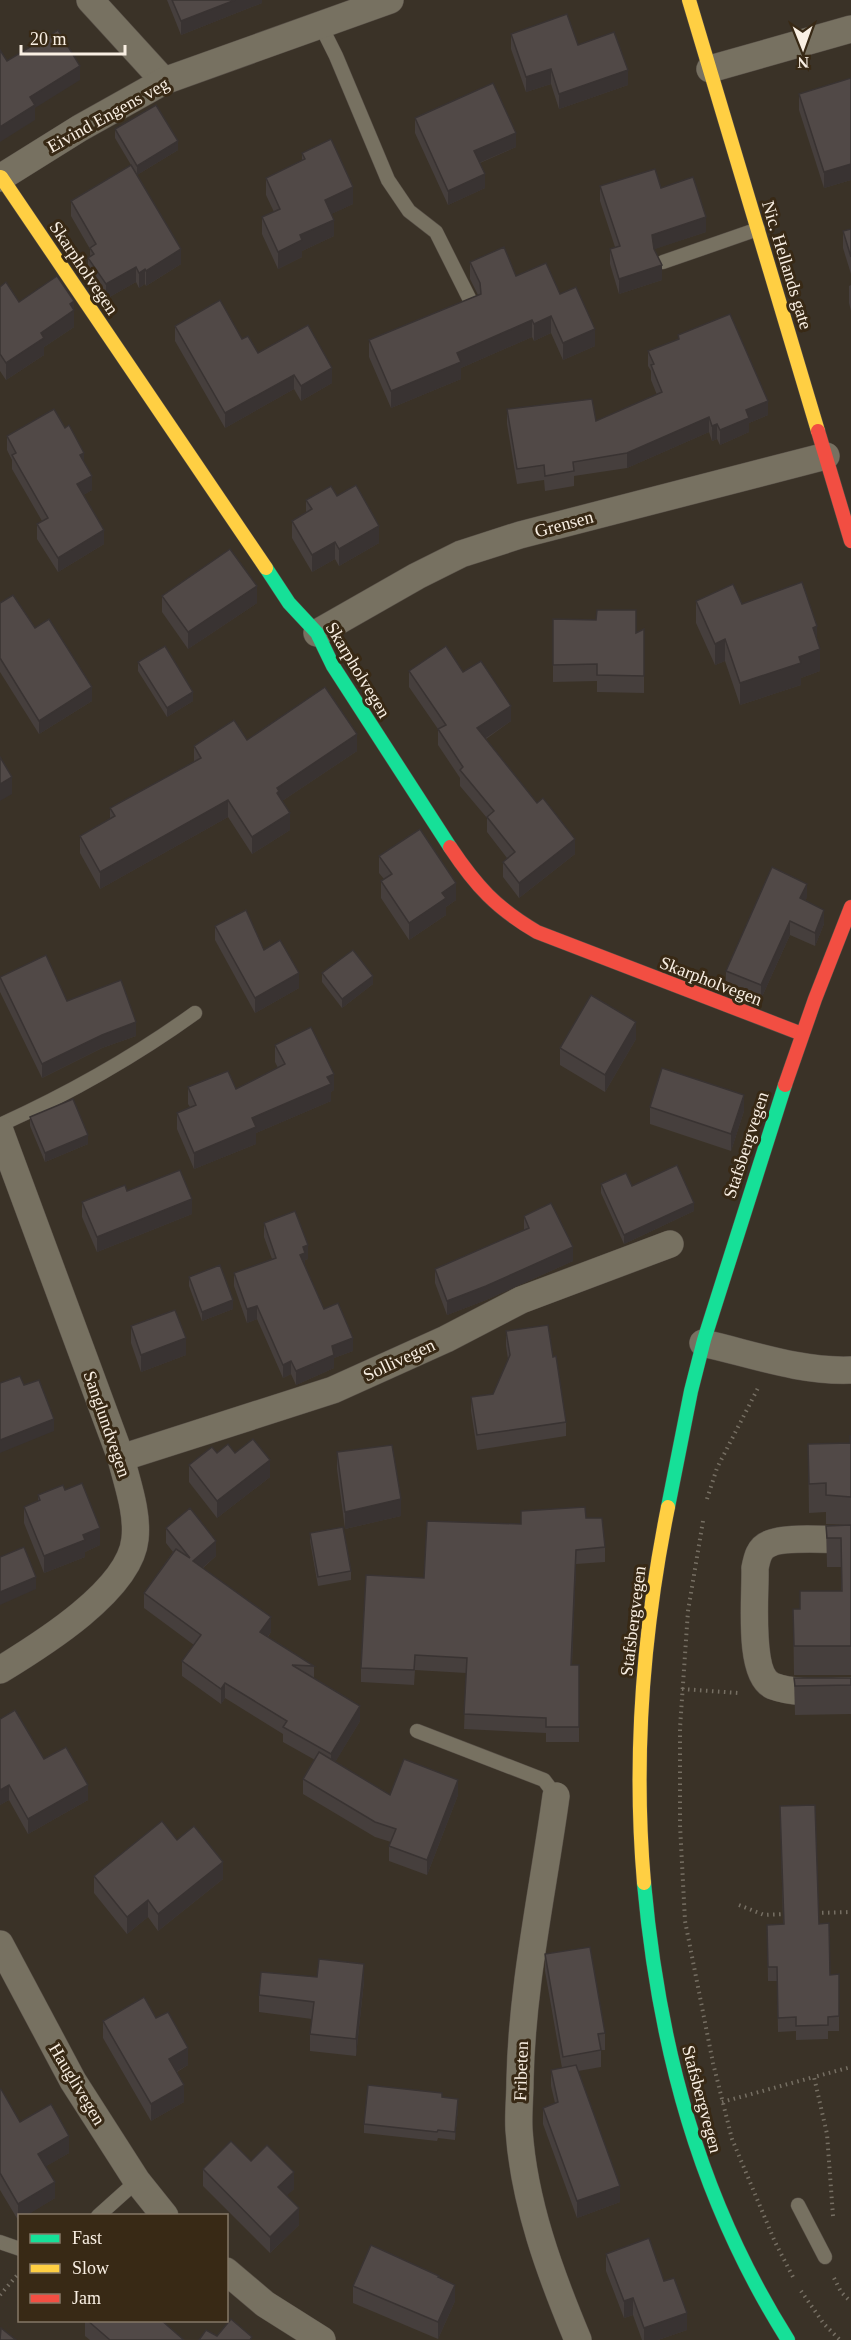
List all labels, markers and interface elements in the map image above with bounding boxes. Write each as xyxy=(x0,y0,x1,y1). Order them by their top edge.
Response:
scale bar xyxy=(21,18,124,56)
north arrow xyxy=(773,18,833,78)
text: 20 m xyxy=(30,29,67,49)
text: N xyxy=(797,54,809,71)
street label: Eivind Engens veg xyxy=(44,73,172,157)
street label: Nic. Hellands gate xyxy=(758,198,816,332)
street label: Skarpholvegen xyxy=(46,218,122,318)
street label: Grensen xyxy=(532,507,596,541)
street label: Skarpholvegen xyxy=(322,619,394,721)
street label: Skarpholvegen xyxy=(657,952,765,1010)
street label: Stafsbergvegen xyxy=(719,1089,773,1201)
street label: Sollivegen xyxy=(360,1335,438,1385)
street label: Sanglundvegen xyxy=(79,1368,135,1480)
street label: Stafsbergvegen xyxy=(616,1565,650,1677)
street label: Hauglivegen xyxy=(45,2039,109,2129)
street label: Fribeten xyxy=(510,2041,532,2101)
street label: Stafsbergvegen xyxy=(678,2043,726,2155)
legend xyxy=(18,2214,228,2322)
text: Fast xyxy=(72,2228,102,2248)
text: Slow xyxy=(72,2258,109,2278)
text: Jam xyxy=(72,2288,101,2308)

